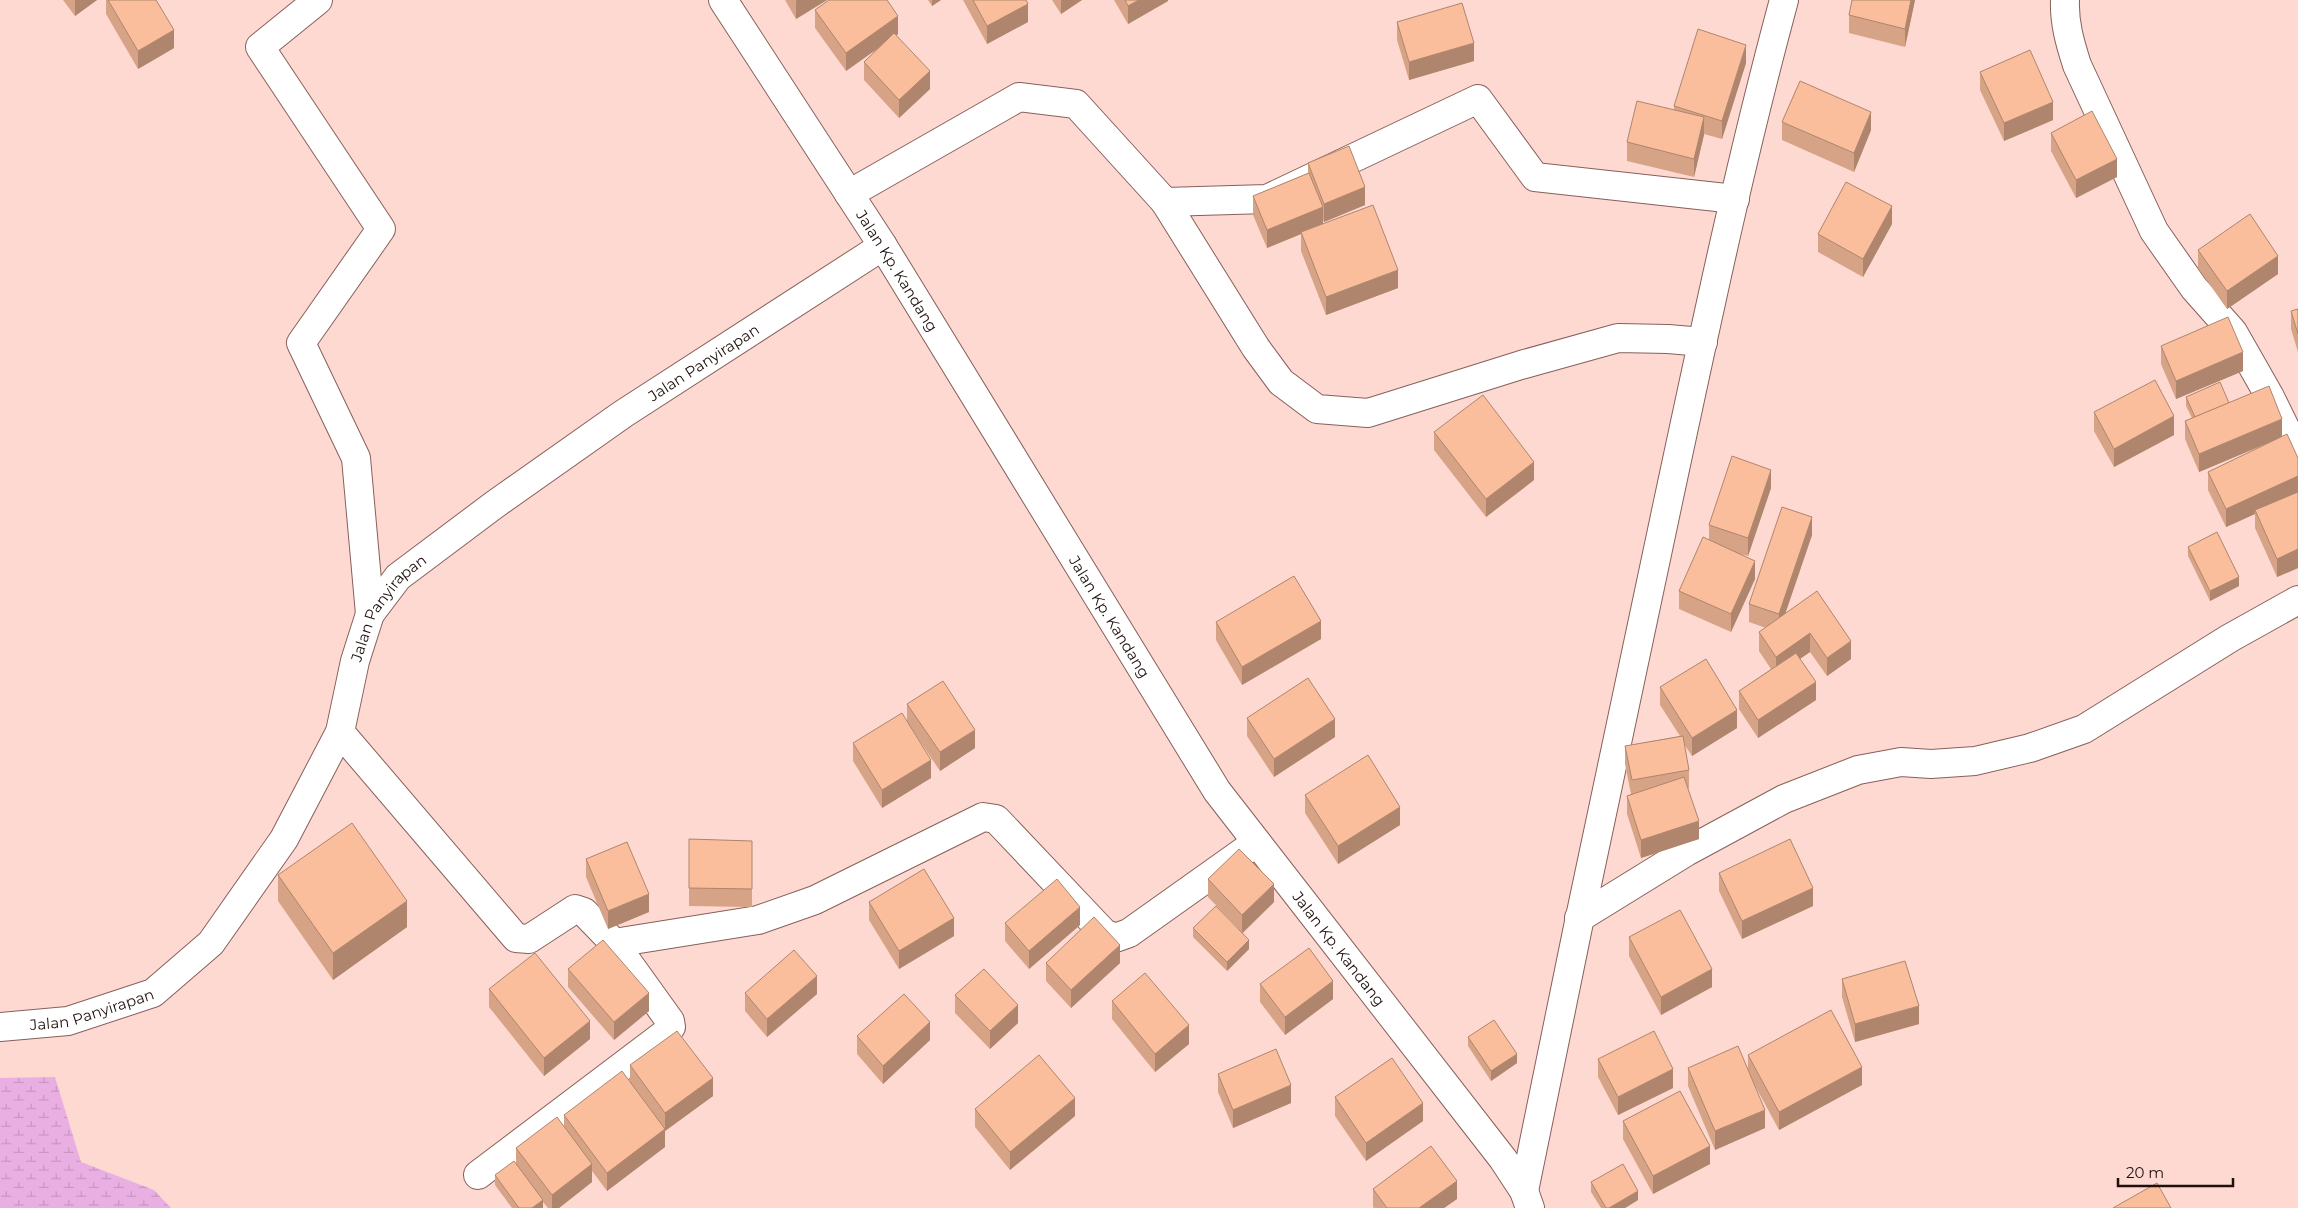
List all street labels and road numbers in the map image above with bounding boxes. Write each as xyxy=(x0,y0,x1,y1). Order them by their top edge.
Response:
street label: Jalan Kp. Kandang xyxy=(852,205,943,335)
street label: Jalan Panyirapan xyxy=(644,319,762,405)
street label: Jalan Panyirapan xyxy=(346,550,430,665)
street label: Jalan Kp. Kandang xyxy=(1065,551,1155,681)
street label: Jalan Kp. Kandang xyxy=(1288,887,1390,1009)
street label: Jalan Panyirapan xyxy=(28,984,156,1034)

